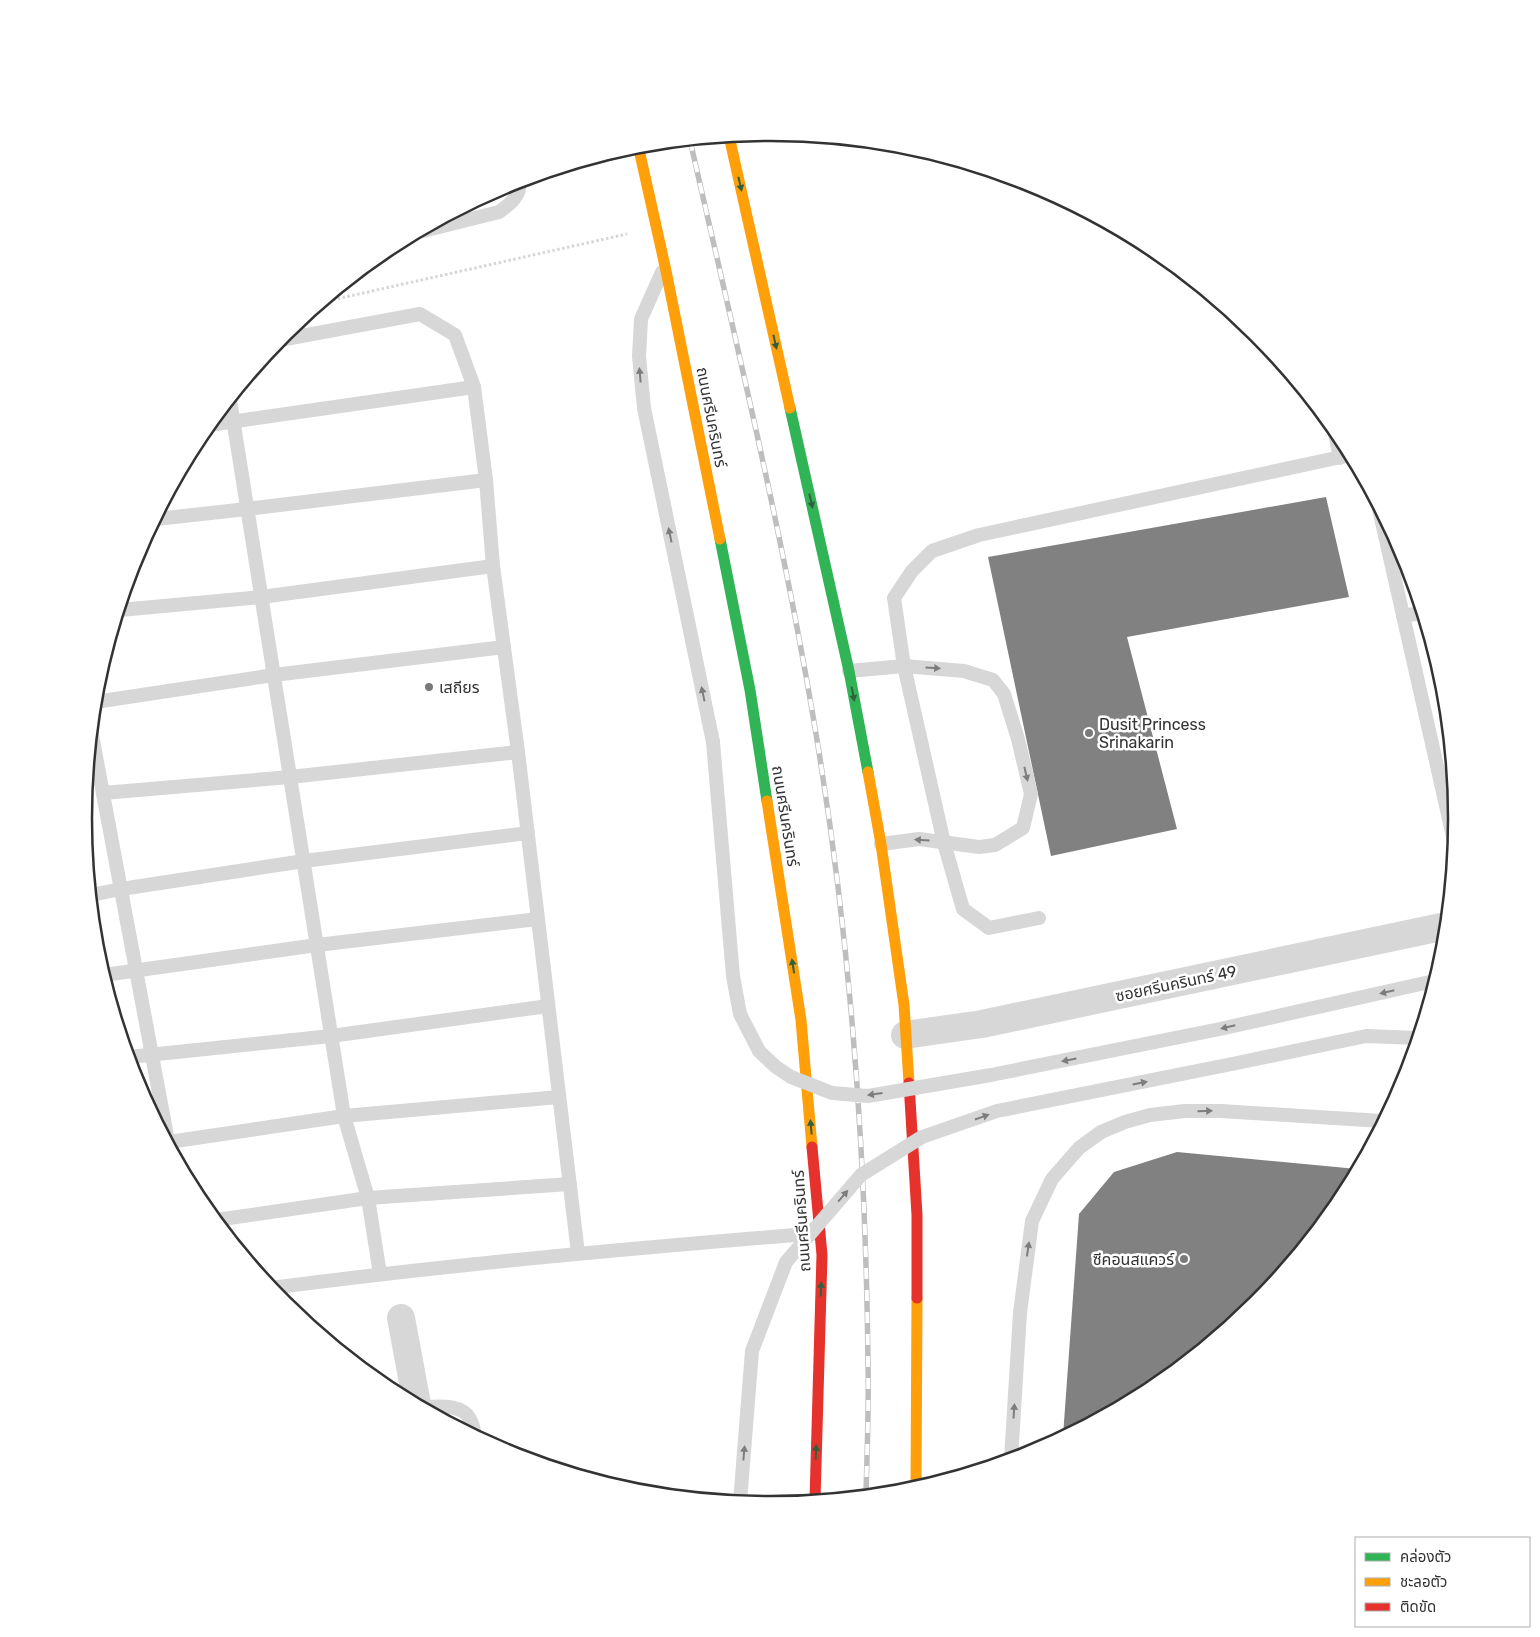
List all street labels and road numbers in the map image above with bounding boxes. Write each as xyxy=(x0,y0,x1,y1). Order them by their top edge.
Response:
street label: ถนนศรีนครินทร์ xyxy=(692,365,731,470)
street label: ถนนศรีนครินทร์ xyxy=(768,764,803,869)
street label: ซอยศรีนครินทร์ 49 xyxy=(1114,961,1238,1006)
street label: ถนนศรีนครินทร์ xyxy=(788,1169,815,1272)

